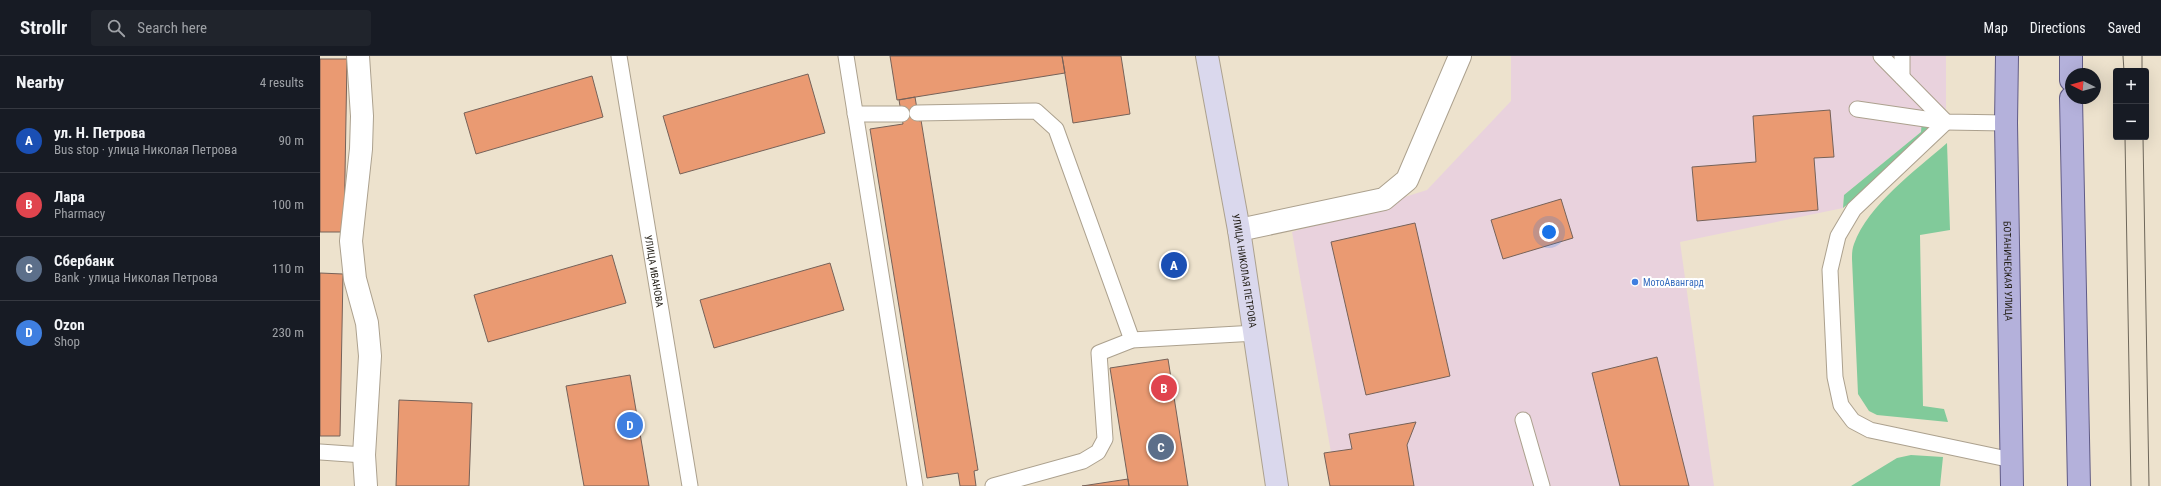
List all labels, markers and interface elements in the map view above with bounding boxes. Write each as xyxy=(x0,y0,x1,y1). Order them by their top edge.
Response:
search box xyxy=(91,10,371,46)
text: Strollr xyxy=(20,16,67,39)
icon: search xyxy=(105,17,127,39)
text: Search here xyxy=(137,19,207,37)
text: Map xyxy=(1984,20,2008,36)
text: Directions xyxy=(2030,20,2086,36)
text: Saved xyxy=(2108,20,2141,36)
north arrow xyxy=(2065,68,2101,104)
map controls xyxy=(2113,68,2149,140)
button: + xyxy=(2113,68,2149,104)
text: Nearby xyxy=(16,72,64,92)
text: 4 results xyxy=(260,75,304,90)
button: − xyxy=(2113,104,2149,140)
text: ул. Н. Петрова xyxy=(54,124,145,142)
text: A xyxy=(25,133,33,148)
text: 90 m xyxy=(278,133,304,148)
text: Bus stop · улица Николая Петрова xyxy=(54,142,237,157)
text: Лара xyxy=(54,188,85,206)
text: B xyxy=(25,197,33,212)
text: 100 m xyxy=(272,197,304,212)
text: Pharmacy xyxy=(54,206,105,221)
street label: УЛИЦА НИКОЛАЯ ПЕТРОВА xyxy=(1231,213,1259,329)
street label: БОТАНИЧЕСКАЯ УЛИЦА xyxy=(2002,221,2015,321)
your location xyxy=(1539,222,1559,242)
street label: УЛИЦА ИВАНОВА xyxy=(643,234,666,308)
pin: A xyxy=(1161,250,1187,280)
text: Сбербанк xyxy=(54,252,114,270)
text: C xyxy=(25,261,33,276)
text: 110 m xyxy=(272,261,304,276)
text: Bank · улица Николая Петрова xyxy=(54,270,218,285)
marker: МотоАвангард xyxy=(1630,277,1640,287)
place label: МотоАвангард xyxy=(1643,277,1705,288)
text: Ozon xyxy=(54,316,85,334)
text: D xyxy=(25,325,33,340)
text: 230 m xyxy=(272,325,304,340)
text: Shop xyxy=(54,334,80,349)
pin: B xyxy=(1151,373,1177,403)
pin: D xyxy=(617,410,643,440)
pin: C xyxy=(1148,432,1174,462)

